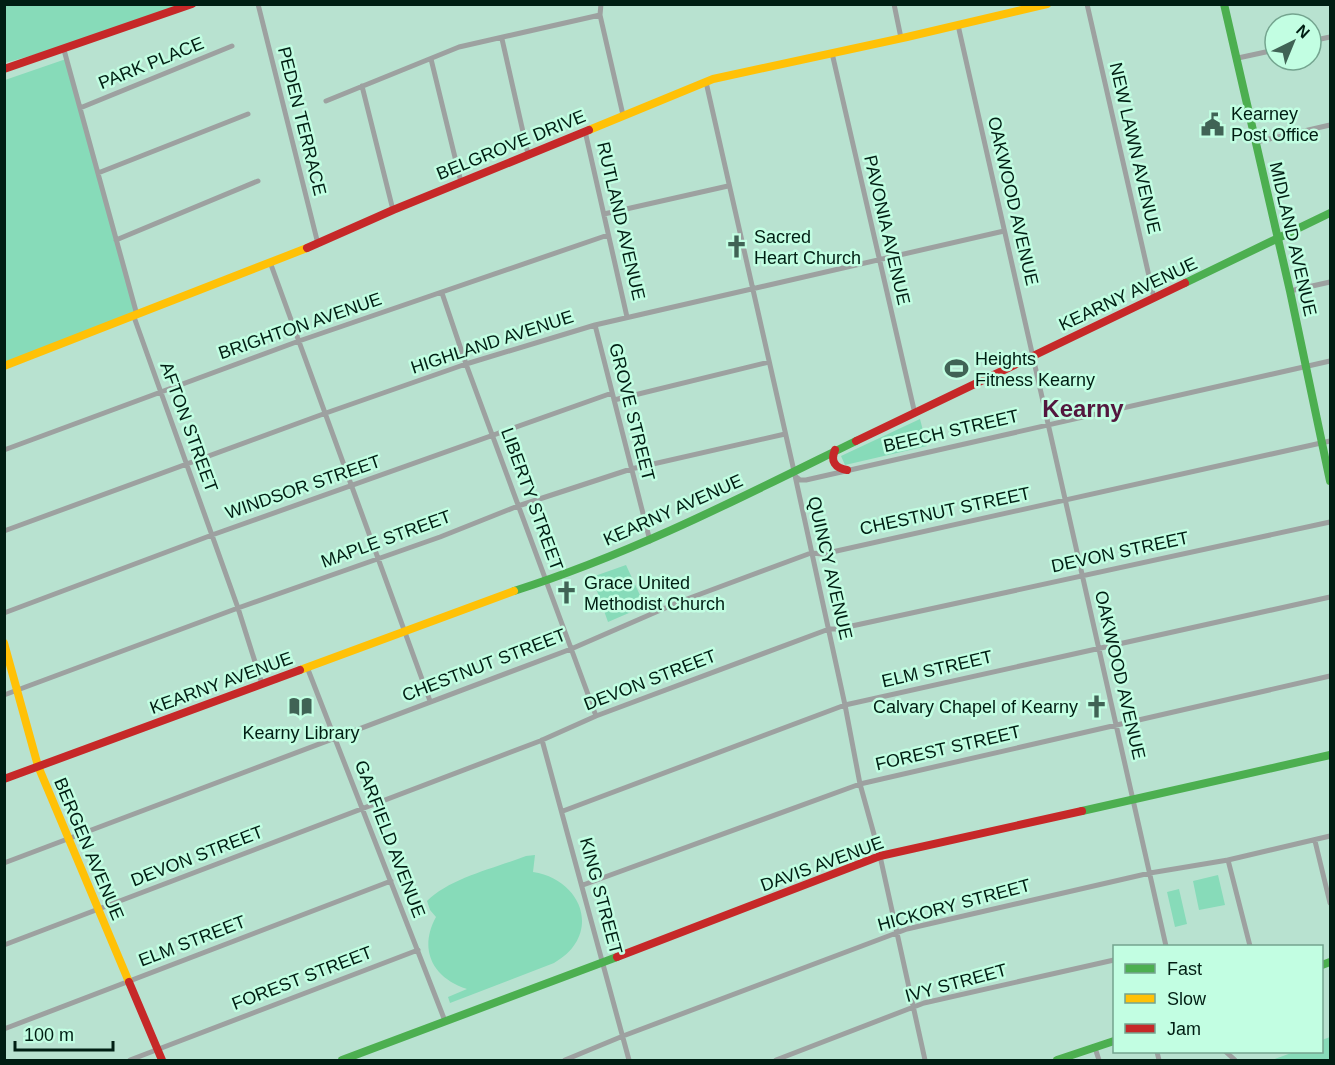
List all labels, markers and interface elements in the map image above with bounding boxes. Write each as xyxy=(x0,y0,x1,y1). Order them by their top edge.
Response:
north arrow xyxy=(1263,12,1323,72)
text: N xyxy=(1293,21,1313,42)
street label: PARK PLACE xyxy=(95,33,207,93)
street label: PEDEN TERRACE xyxy=(274,44,330,198)
street label: NEW LAWN AVENUE xyxy=(1106,60,1164,236)
place label: Kearney Post Office xyxy=(1231,104,1319,145)
street label: BELGROVE DRIVE xyxy=(434,106,588,184)
public building icon: Kearney Post Office xyxy=(1200,111,1226,137)
street label: OAKWOOD AVENUE xyxy=(984,115,1042,287)
street label: RUTLAND AVENUE xyxy=(593,140,649,302)
street label: PAVONIA AVENUE xyxy=(860,153,914,307)
street label: MIDLAND AVENUE xyxy=(1266,160,1320,318)
place label: Sacred Heart Church xyxy=(754,227,861,268)
church icon: Sacred Heart Church xyxy=(723,234,749,260)
street label: KEARNY AVENUE xyxy=(1056,253,1200,335)
street label: BRIGHTON AVENUE xyxy=(216,289,384,363)
street label: HIGHLAND AVENUE xyxy=(408,306,576,378)
street label: GROVE STREET xyxy=(605,341,659,483)
place label: Heights Fitness Kearny xyxy=(975,349,1095,390)
sports icon: Heights Fitness Kearny xyxy=(944,356,970,382)
street label: AFTON STREET xyxy=(156,359,222,495)
district label: Kearny xyxy=(1042,395,1124,422)
street label: BEECH STREET xyxy=(882,406,1020,456)
street label: LIBERTY STREET xyxy=(497,425,567,573)
street label: WINDSOR STREET xyxy=(223,451,383,523)
street label: KEARNY AVENUE xyxy=(600,470,746,550)
street label: CHESTNUT STREET xyxy=(858,483,1032,539)
street label: QUINCY AVENUE xyxy=(804,494,856,642)
street label: MAPLE STREET xyxy=(318,506,454,572)
street label: DEVON STREET xyxy=(1049,528,1191,576)
place label: Grace United Methodist Church xyxy=(584,573,725,614)
church icon: Grace United Methodist Church xyxy=(553,580,579,606)
street label: OAKWOOD AVENUE xyxy=(1091,589,1149,761)
street label: CHESTNUT STREET xyxy=(399,625,569,705)
street label: DEVON STREET xyxy=(581,646,719,714)
street label: ELM STREET xyxy=(880,647,994,691)
street label: KEARNY AVENUE xyxy=(147,648,295,718)
library icon: Kearny Library xyxy=(288,694,314,720)
church icon: Calvary Chapel of Kearny xyxy=(1083,694,1109,720)
place label: Calvary Chapel of Kearny xyxy=(873,697,1078,717)
street label: FOREST STREET xyxy=(873,722,1023,774)
place label: Kearny Library xyxy=(242,723,360,743)
street label: GARFIELD AVENUE xyxy=(351,758,429,920)
street label: BERGEN AVENUE xyxy=(50,775,128,923)
street label: DEVON STREET xyxy=(128,822,266,890)
street label: DAVIS AVENUE xyxy=(758,832,886,896)
street label: KING STREET xyxy=(576,835,626,957)
street label: HICKORY STREET xyxy=(875,875,1033,935)
street label: ELM STREET xyxy=(136,911,248,971)
street label: FOREST STREET xyxy=(229,942,375,1014)
legend xyxy=(1113,945,1323,1053)
text: Fast xyxy=(1167,959,1202,979)
street label: IVY STREET xyxy=(903,960,1009,1006)
text: Slow xyxy=(1167,989,1207,1009)
scale bar xyxy=(15,1014,112,1052)
text: Jam xyxy=(1167,1019,1201,1039)
text: 100 m xyxy=(24,1025,74,1045)

